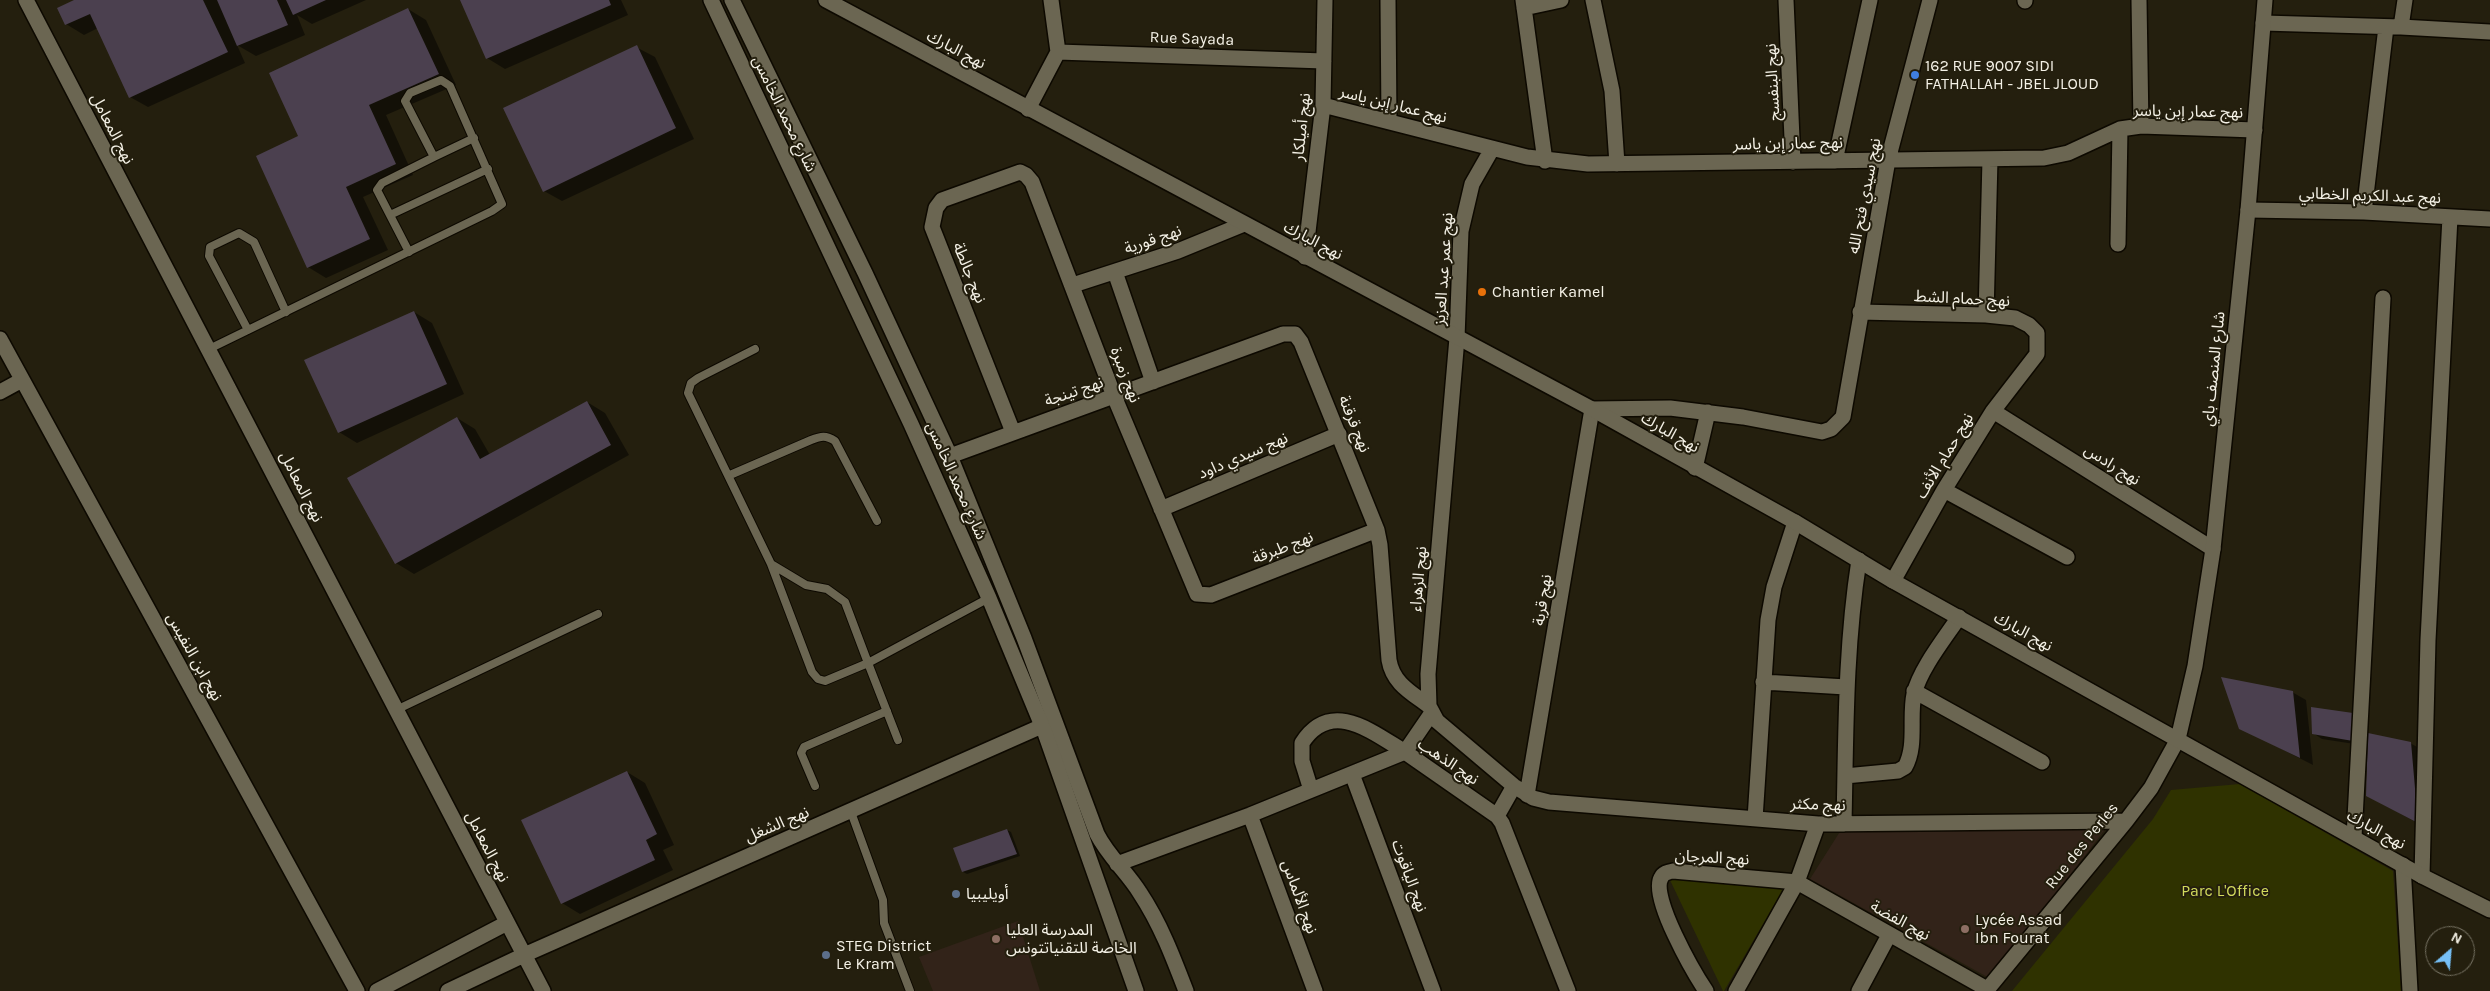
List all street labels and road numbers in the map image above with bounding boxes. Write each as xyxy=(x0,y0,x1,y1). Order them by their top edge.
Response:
street label: نهج البارك xyxy=(923,26,989,74)
street label: Rue Sayada xyxy=(1149,28,1235,50)
street label: نهج البنفسج xyxy=(1761,43,1785,121)
street label: شارع محمد الخامس xyxy=(748,53,820,175)
street label: نهج عمار إبن ياسر xyxy=(1337,82,1449,128)
street label: نهج المعامل xyxy=(86,90,138,168)
street label: نهج أميلكار xyxy=(1289,92,1315,162)
street label: نهج عمار إبن ياسر xyxy=(2133,101,2243,123)
street label: نهج عمار إبن ياسر xyxy=(1733,133,1843,155)
street label: نهج سيدي فتح الله xyxy=(1844,137,1886,255)
street label: نهج عبد الكريم الخطابي xyxy=(2299,184,2441,208)
street label: نهج عمر عبد العزيز xyxy=(1430,212,1458,326)
street label: نهج البارك xyxy=(1280,217,1346,265)
street label: نهج قورية xyxy=(1122,221,1184,259)
street label: نهج جالطة xyxy=(948,240,990,306)
street label: نهج حمام الشط xyxy=(1913,287,2011,311)
street label: شارع المنصف باي xyxy=(2198,311,2230,427)
street label: نهج زمبرة xyxy=(1106,345,1144,405)
street label: نهج تينجة xyxy=(1042,373,1106,411)
street label: نهج قرقنة xyxy=(1334,393,1374,455)
street label: نهج البارك xyxy=(1637,409,1703,457)
street label: نهج حمام الأنف xyxy=(1912,410,1978,502)
street label: شارع محمد الخامس xyxy=(921,419,991,543)
street label: نهج سيدي داود xyxy=(1195,428,1291,484)
street label: نهج رادس xyxy=(2080,440,2144,490)
street label: نهج المعامل xyxy=(275,448,327,526)
street label: نهج طبرقة xyxy=(1250,528,1316,568)
street label: نهج الزهراء xyxy=(1407,545,1431,613)
street label: نهج قربة xyxy=(1529,573,1557,627)
street label: نهج البارك xyxy=(1990,608,2056,656)
street label: نهج ابن النفيس xyxy=(162,610,226,704)
street label: نهج الذهب xyxy=(1414,735,1482,789)
street label: نهج مكثر xyxy=(1790,794,1846,816)
street label: Rue des Perles xyxy=(2041,799,2123,893)
street label: نهج الشغل xyxy=(742,803,812,847)
street label: نهج البارك xyxy=(2343,806,2409,854)
street label: نهج المعامل xyxy=(461,808,513,886)
street label: نهج الياقوت xyxy=(1387,837,1431,915)
street label: نهج المرجان xyxy=(1674,846,1750,870)
street label: نهج الألماس xyxy=(1277,857,1321,937)
street label: نهج الفضة xyxy=(1867,897,1933,945)

